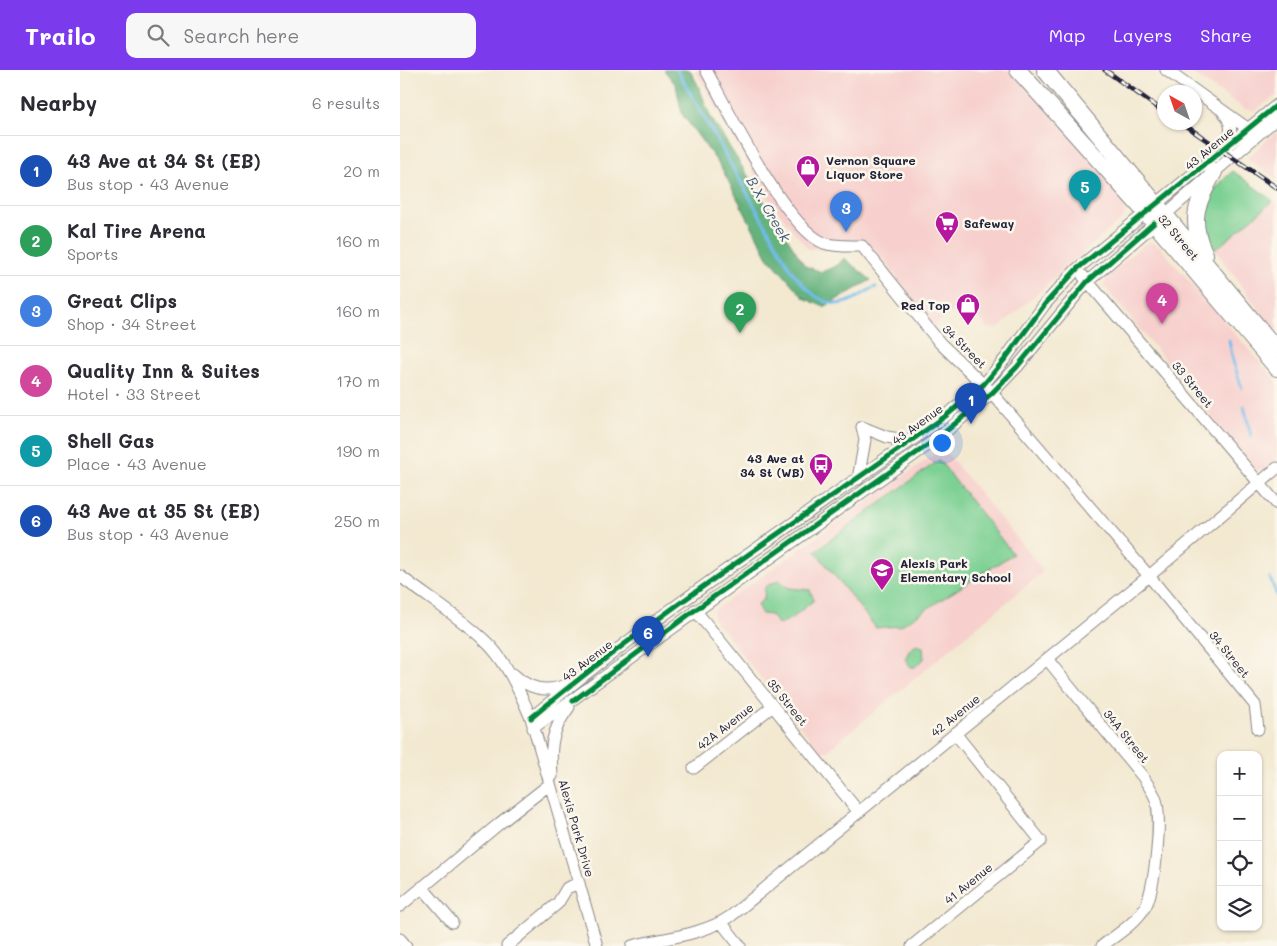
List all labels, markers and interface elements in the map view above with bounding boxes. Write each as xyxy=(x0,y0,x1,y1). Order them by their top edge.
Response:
search box xyxy=(126,13,476,58)
text: Trailo xyxy=(25,20,96,51)
icon: search xyxy=(144,21,172,49)
text: Search here xyxy=(184,23,299,48)
text: Map xyxy=(1049,23,1085,47)
text: Layers xyxy=(1113,23,1172,47)
text: Share xyxy=(1200,23,1252,47)
north arrow xyxy=(1157,85,1202,130)
text: Nearby xyxy=(20,89,97,116)
text: 6 results xyxy=(312,92,380,113)
street label: 43 Avenue xyxy=(1181,123,1237,173)
text: 43 Ave at 34 St (EB) xyxy=(67,148,261,173)
place label: Vernon Square Liquor Store xyxy=(826,152,916,182)
shop icon: Vernon Square Liquor Store xyxy=(795,154,821,188)
text: 1 xyxy=(32,160,40,181)
text: 20 m xyxy=(343,160,380,181)
pin: 5 xyxy=(1069,170,1101,211)
text: Bus stop · 43 Avenue xyxy=(67,173,229,194)
water label: B.X. Creek xyxy=(743,173,796,246)
pin: 3 xyxy=(830,191,862,232)
supermarket icon: Safeway xyxy=(934,210,960,244)
street label: 32 Street xyxy=(1155,210,1203,264)
place label: Safeway xyxy=(964,215,1015,231)
text: Kal Tire Arena xyxy=(67,218,206,243)
text: 2 xyxy=(32,230,40,251)
text: 160 m xyxy=(335,230,380,251)
text: Sports xyxy=(67,243,118,264)
pin: 4 xyxy=(1146,283,1178,324)
text: Great Clips xyxy=(67,288,177,313)
pin: 2 xyxy=(724,292,756,333)
shop icon: Red Top xyxy=(955,292,981,326)
place label: Red Top xyxy=(901,297,950,313)
text: 3 xyxy=(31,300,41,321)
text: 160 m xyxy=(335,300,380,321)
text: Shop · 34 Street xyxy=(67,313,196,334)
street label: 34 Street xyxy=(939,320,991,372)
street label: 33 Street xyxy=(1169,357,1217,411)
text: Quality Inn & Suites xyxy=(67,358,260,383)
text: 4 xyxy=(31,370,41,391)
text: 170 m xyxy=(336,370,380,391)
text: Hotel · 33 Street xyxy=(67,383,201,404)
pin: 1 xyxy=(955,383,987,424)
street label: 43 Avenue xyxy=(888,400,946,448)
text: Shell Gas xyxy=(67,428,154,453)
your location xyxy=(929,430,955,456)
text: 5 xyxy=(31,440,41,461)
text: 190 m xyxy=(336,440,380,461)
place label: 43 Ave at 34 St (WB) xyxy=(740,450,804,480)
bus stop icon: 43 Ave at 34 St (WB) xyxy=(808,452,834,486)
text: Place · 43 Avenue xyxy=(67,453,207,474)
text: 43 Ave at 35 St (EB) xyxy=(67,498,260,523)
text: 6 xyxy=(31,510,41,531)
text: 250 m xyxy=(334,510,380,531)
text: Bus stop · 43 Avenue xyxy=(67,523,229,544)
place label: Alexis Park Elementary School xyxy=(900,555,1011,585)
school or university icon: Alexis Park Elementary School xyxy=(869,557,895,591)
pin: 6 xyxy=(632,616,664,657)
street label: 34 Street xyxy=(1206,627,1254,681)
street label: 43 Avenue xyxy=(558,636,616,684)
street label: 35 Street xyxy=(764,675,812,729)
street label: 42 Avenue xyxy=(927,690,983,740)
street label: 42A Avenue xyxy=(694,699,756,753)
street label: 34A Street xyxy=(1101,706,1153,766)
map controls xyxy=(1217,751,1262,931)
button: + xyxy=(1217,751,1262,796)
street label: Alexis Park Drive xyxy=(555,777,599,879)
button: − xyxy=(1217,796,1262,841)
button: locate xyxy=(1217,841,1262,886)
street label: 41 Avenue xyxy=(941,859,995,907)
button: layers xyxy=(1217,886,1262,931)

